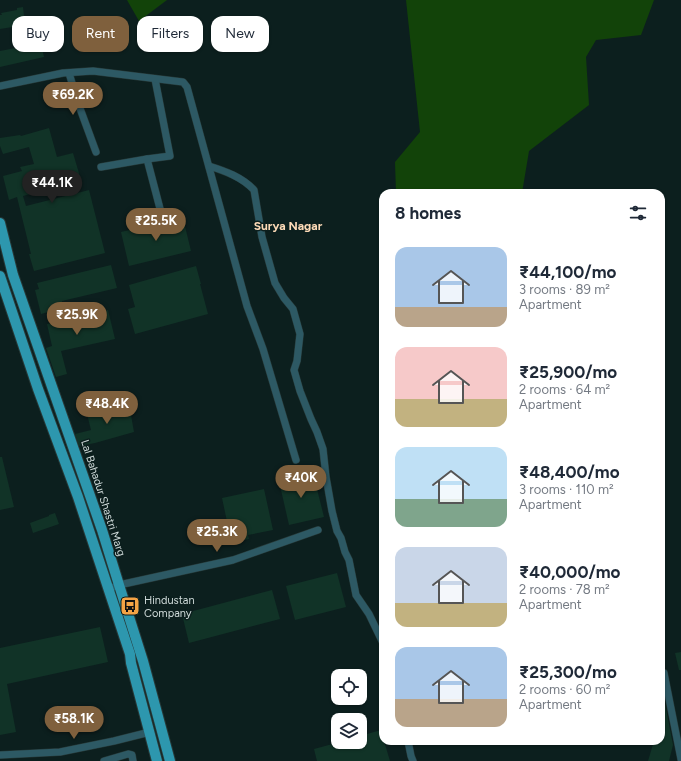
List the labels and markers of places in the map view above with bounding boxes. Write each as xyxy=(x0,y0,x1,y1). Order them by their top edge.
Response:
pin: ₹69.2K xyxy=(40,82,106,116)
pin: ₹44.1K xyxy=(19,170,85,204)
pin: ₹25.5K xyxy=(123,208,189,242)
pin: ₹25.9K xyxy=(44,302,110,336)
pin: ₹48.4K xyxy=(74,391,140,425)
pin: ₹40K xyxy=(277,465,325,499)
pin: ₹25.3K xyxy=(184,519,250,553)
place label: Hindustan Company xyxy=(144,594,195,620)
bus stop icon: Hindustan Company xyxy=(119,595,141,617)
pin: ₹58.1K xyxy=(41,706,107,740)

